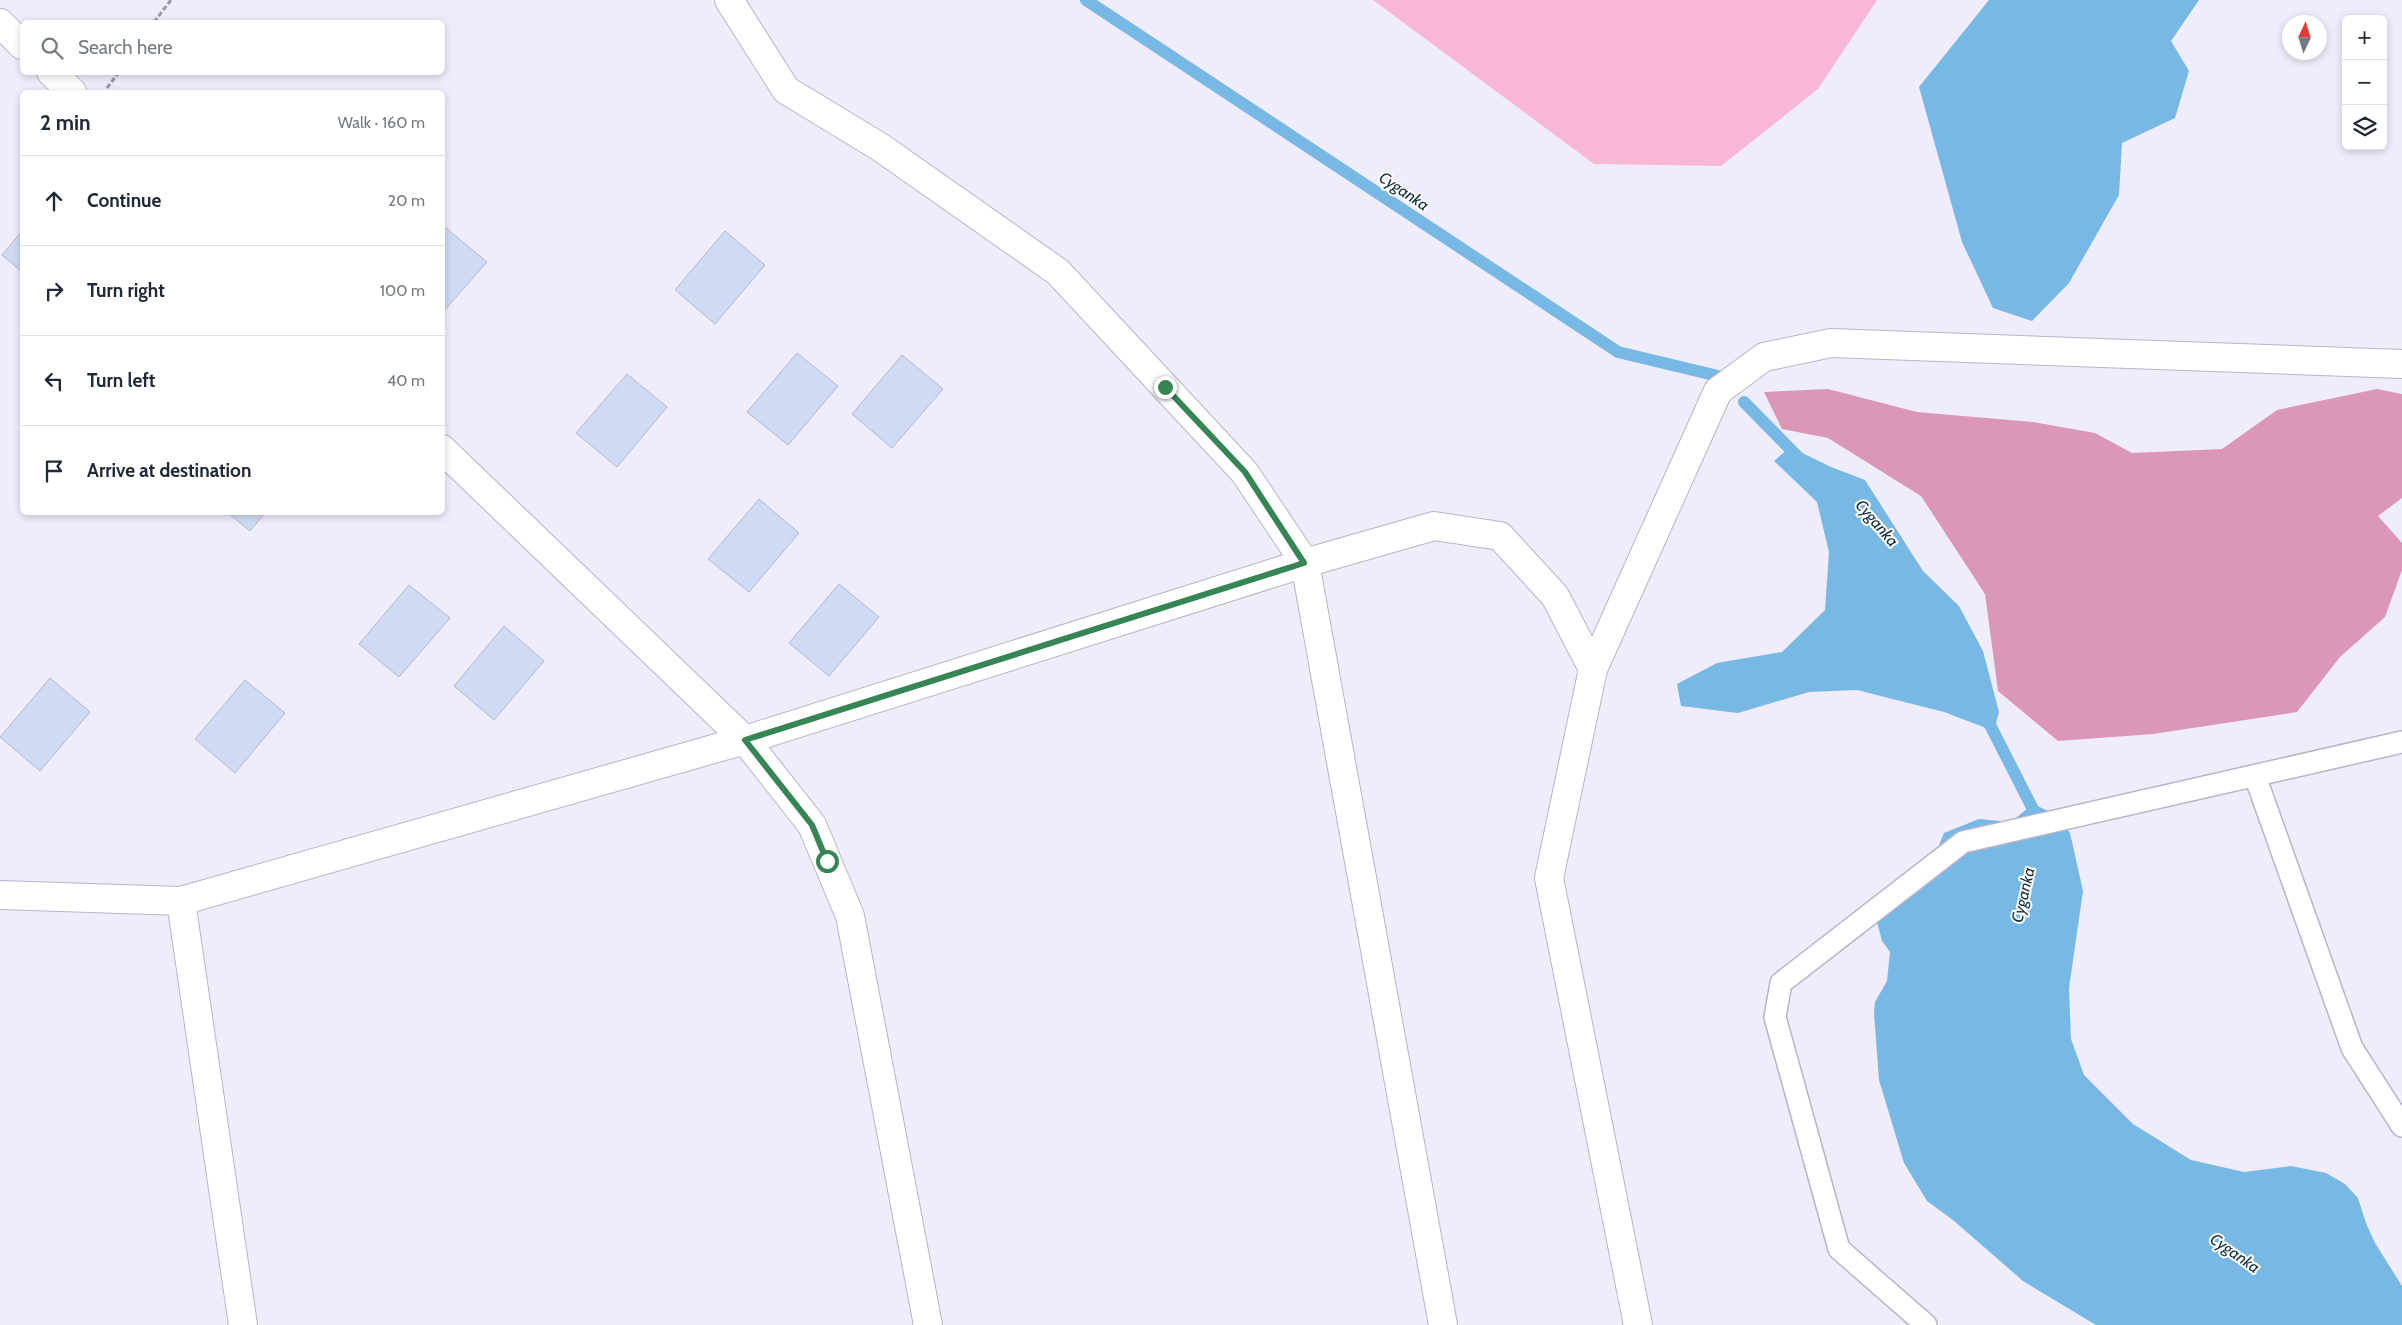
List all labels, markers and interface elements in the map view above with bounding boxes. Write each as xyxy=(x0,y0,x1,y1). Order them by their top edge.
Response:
north arrow xyxy=(2282,15,2327,60)
map controls xyxy=(2342,15,2387,150)
button: + xyxy=(2342,15,2387,60)
search box xyxy=(20,20,445,75)
icon: search xyxy=(38,34,66,62)
text: Search here xyxy=(78,36,172,59)
button: − xyxy=(2342,60,2387,105)
button: layers xyxy=(2342,105,2387,150)
text: 2 min xyxy=(40,110,91,135)
text: Walk · 160 m xyxy=(338,113,425,132)
water label: Cyganka xyxy=(1375,167,1433,215)
icon: ahead xyxy=(40,187,68,215)
text: Continue xyxy=(87,189,161,212)
text: 20 m xyxy=(388,191,425,210)
icon: right xyxy=(40,277,68,305)
text: Turn right xyxy=(87,279,165,302)
text: 100 m xyxy=(380,281,425,300)
icon: left xyxy=(40,367,68,395)
text: Turn left xyxy=(87,369,155,392)
text: 40 m xyxy=(387,371,425,390)
route end xyxy=(1154,376,1177,399)
icon: arrive xyxy=(40,457,68,485)
text: Arrive at destination xyxy=(87,459,251,482)
water label: Cyganka xyxy=(1851,496,1903,550)
route start xyxy=(816,850,839,873)
water label: Cyganka xyxy=(2007,866,2039,924)
water label: Cyganka xyxy=(2207,1229,2263,1277)

